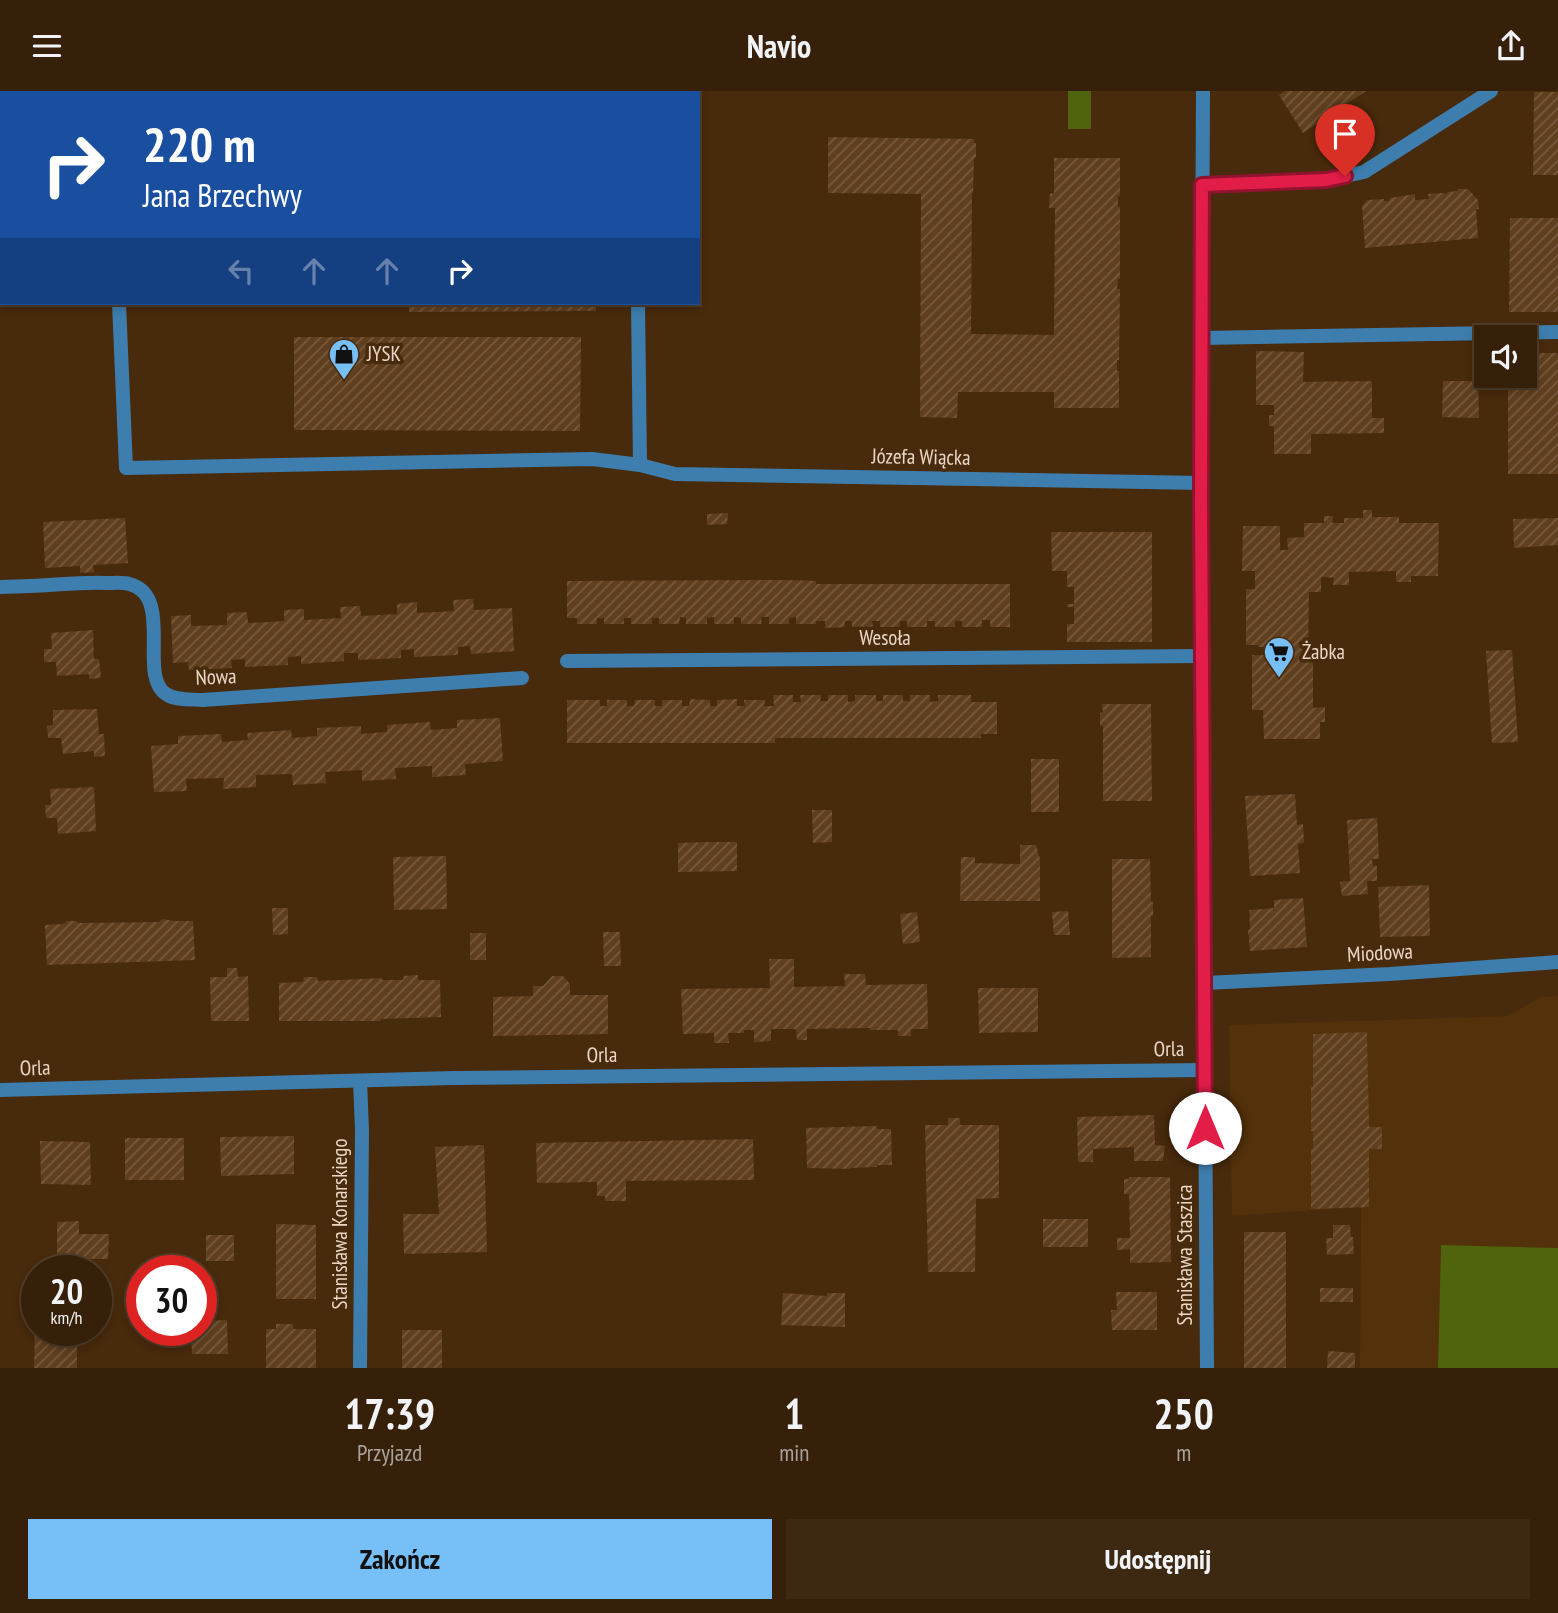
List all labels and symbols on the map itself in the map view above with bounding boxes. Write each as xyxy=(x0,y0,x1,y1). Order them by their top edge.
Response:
pin xyxy=(1315,104,1375,176)
shop icon: JYSK xyxy=(327,337,361,381)
place label: JYSK xyxy=(366,340,401,367)
street label: Józefa Wiącka xyxy=(870,442,971,471)
street label: Wesoła xyxy=(859,624,911,651)
supermarket icon: Żabka xyxy=(1262,635,1296,679)
place label: Żabka xyxy=(1302,638,1345,665)
street label: Nowa xyxy=(195,662,237,691)
street label: Miodowa xyxy=(1346,937,1414,968)
street label: Orla xyxy=(1153,1035,1185,1062)
street label: Orla xyxy=(586,1041,618,1068)
street label: Orla xyxy=(19,1053,51,1082)
position arrow xyxy=(1168,1091,1242,1165)
street label: Stanisława Konarskiego xyxy=(326,1138,353,1310)
street label: Stanisława Staszica xyxy=(1171,1185,1198,1325)
speed limit sign: 30 xyxy=(126,1255,217,1346)

